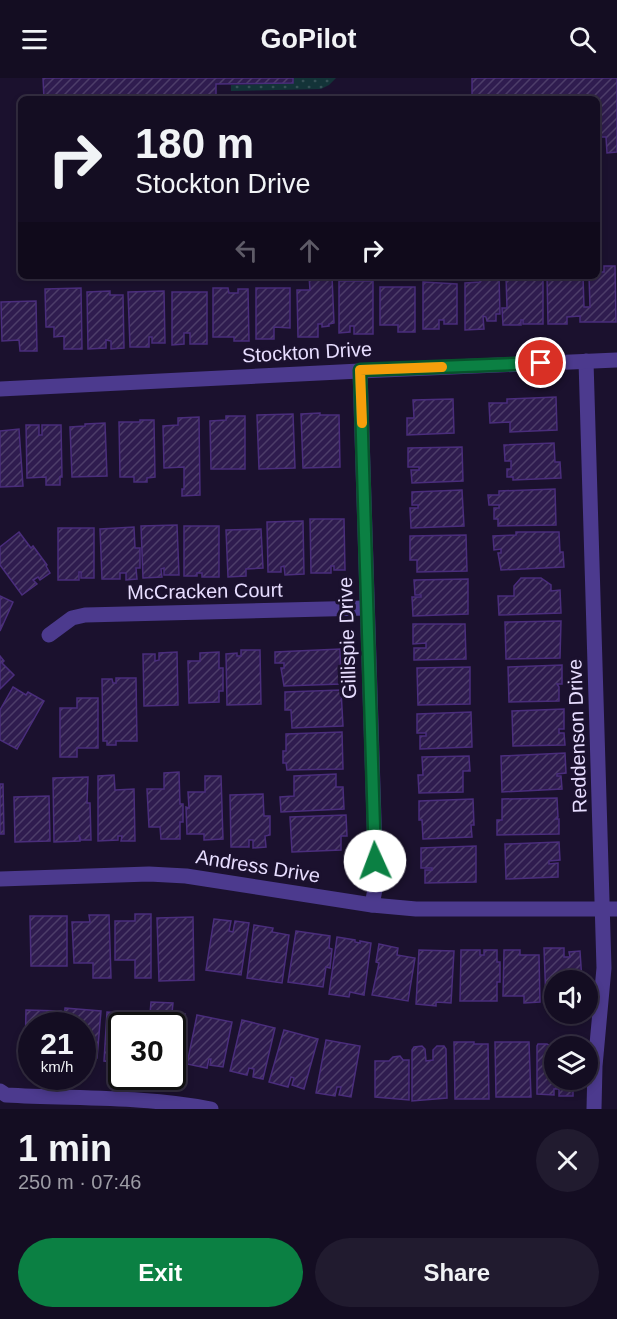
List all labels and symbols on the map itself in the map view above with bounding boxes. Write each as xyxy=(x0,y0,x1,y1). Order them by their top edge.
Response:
pin xyxy=(515,337,566,388)
street label: Stockton Drive xyxy=(241,338,373,366)
street label: Gillispie Drive xyxy=(334,577,360,699)
street label: McCracken Court xyxy=(127,579,283,603)
street label: Reddenson Drive xyxy=(563,658,591,814)
position arrow xyxy=(343,829,407,893)
street label: Andress Drive xyxy=(194,845,322,887)
speed limit sign: 30 xyxy=(108,1012,186,1090)

